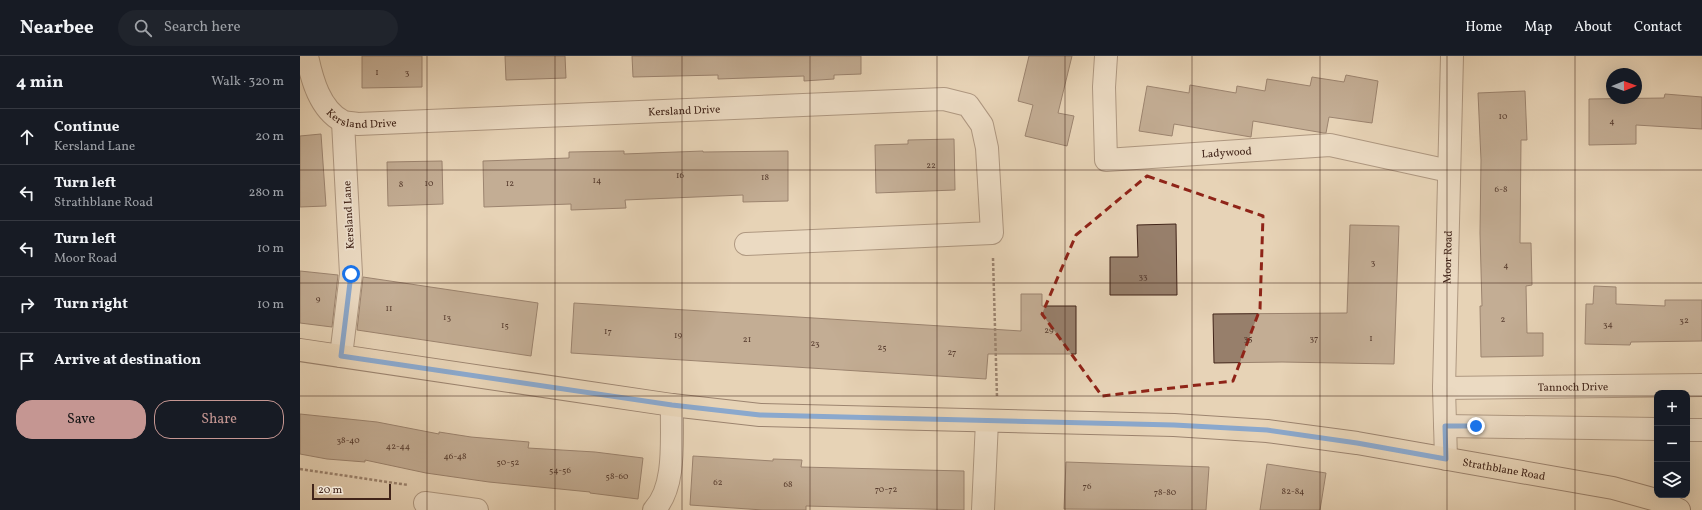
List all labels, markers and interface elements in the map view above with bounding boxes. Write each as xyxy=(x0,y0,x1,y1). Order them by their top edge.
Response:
search box xyxy=(118,10,398,46)
text: Nearbee xyxy=(20,15,94,41)
icon: search xyxy=(132,17,154,39)
text: Search here xyxy=(164,17,241,38)
text: Home xyxy=(1465,18,1502,37)
text: Map xyxy=(1524,18,1552,37)
text: About xyxy=(1574,18,1612,37)
text: Contact xyxy=(1634,18,1682,37)
house number: 1 xyxy=(375,66,379,79)
house number: 3 xyxy=(405,66,410,79)
north arrow xyxy=(1606,68,1642,104)
text: 4 min xyxy=(16,71,63,94)
text: Walk · 320 m xyxy=(211,73,284,91)
street label: Kersland Drive xyxy=(648,103,721,121)
street label: Kersland Drive xyxy=(322,106,397,133)
house number: 10 xyxy=(1499,110,1508,123)
house number: 4 xyxy=(1609,115,1615,128)
text: Continue xyxy=(54,117,119,138)
icon: ahead xyxy=(16,126,38,148)
text: 20 m xyxy=(255,128,284,146)
text: Kersland Lane xyxy=(54,138,135,156)
street label: Ladywood xyxy=(1201,144,1252,163)
house number: 22 xyxy=(926,159,936,172)
house number: 16 xyxy=(676,169,684,182)
house number: 18 xyxy=(761,171,769,184)
text: Turn left xyxy=(54,173,116,194)
house number: 14 xyxy=(593,174,601,187)
house number: 10 xyxy=(425,177,434,190)
house number: 12 xyxy=(506,177,514,190)
house number: 8 xyxy=(399,178,404,191)
street label: Kersland Lane xyxy=(340,180,359,250)
icon: left xyxy=(16,182,38,204)
house number: 6-8 xyxy=(1494,183,1508,196)
text: 280 m xyxy=(248,184,284,202)
text: Strathblane Road xyxy=(54,194,153,212)
text: Turn left xyxy=(54,229,116,250)
street label: Moor Road xyxy=(1441,230,1457,284)
icon: left xyxy=(16,238,38,260)
text: 10 m xyxy=(257,240,284,258)
text: Moor Road xyxy=(54,250,117,268)
house number: 3 xyxy=(1371,256,1376,269)
house number: 4 xyxy=(1503,259,1509,272)
route start xyxy=(342,265,360,283)
house number: 33 xyxy=(1138,270,1148,283)
house number: 9 xyxy=(316,293,321,306)
icon: right xyxy=(16,294,38,316)
text: Turn right xyxy=(54,294,128,315)
text: 10 m xyxy=(257,296,284,314)
house number: 11 xyxy=(386,302,392,315)
house number: 13 xyxy=(443,311,451,324)
house number: 2 xyxy=(1501,313,1506,326)
house number: 32 xyxy=(1679,314,1689,327)
house number: 34 xyxy=(1603,318,1613,331)
house number: 15 xyxy=(501,319,509,332)
house number: 29 xyxy=(1044,324,1054,337)
house number: 17 xyxy=(604,325,612,338)
house number: 19 xyxy=(674,329,682,342)
house number: 35 xyxy=(1244,332,1252,345)
house number: 37 xyxy=(1310,332,1318,345)
house number: 1 xyxy=(1369,332,1373,345)
house number: 21 xyxy=(743,333,751,346)
house number: 23 xyxy=(810,337,820,350)
house number: 25 xyxy=(877,341,887,354)
house number: 27 xyxy=(948,346,956,359)
icon: arrive xyxy=(16,350,38,372)
text: Arrive at destination xyxy=(54,350,201,371)
street label: Tannoch Drive xyxy=(1538,380,1608,396)
map controls xyxy=(1654,390,1690,498)
button: + xyxy=(1654,390,1690,426)
button: Save xyxy=(16,400,146,439)
button: Share xyxy=(154,400,284,439)
route end xyxy=(1467,417,1485,435)
button: − xyxy=(1654,426,1690,462)
house number: 38-40 xyxy=(336,434,360,447)
house number: 42-44 xyxy=(386,440,410,453)
house number: 46-48 xyxy=(443,450,467,463)
house number: 50-52 xyxy=(497,456,520,469)
street label: Strathblane Road xyxy=(1461,456,1546,485)
button: layers xyxy=(1654,462,1690,498)
house number: 54-56 xyxy=(549,464,571,477)
house number: 58-60 xyxy=(606,470,629,483)
house number: 62 xyxy=(713,476,723,489)
house number: 68 xyxy=(783,478,793,491)
house number: 76 xyxy=(1083,480,1092,493)
scale bar xyxy=(312,482,391,501)
text: 20 m xyxy=(318,483,342,498)
house number: 70-72 xyxy=(875,483,897,496)
house number: 82-84 xyxy=(1282,485,1304,498)
house number: 78-80 xyxy=(1154,486,1177,499)

